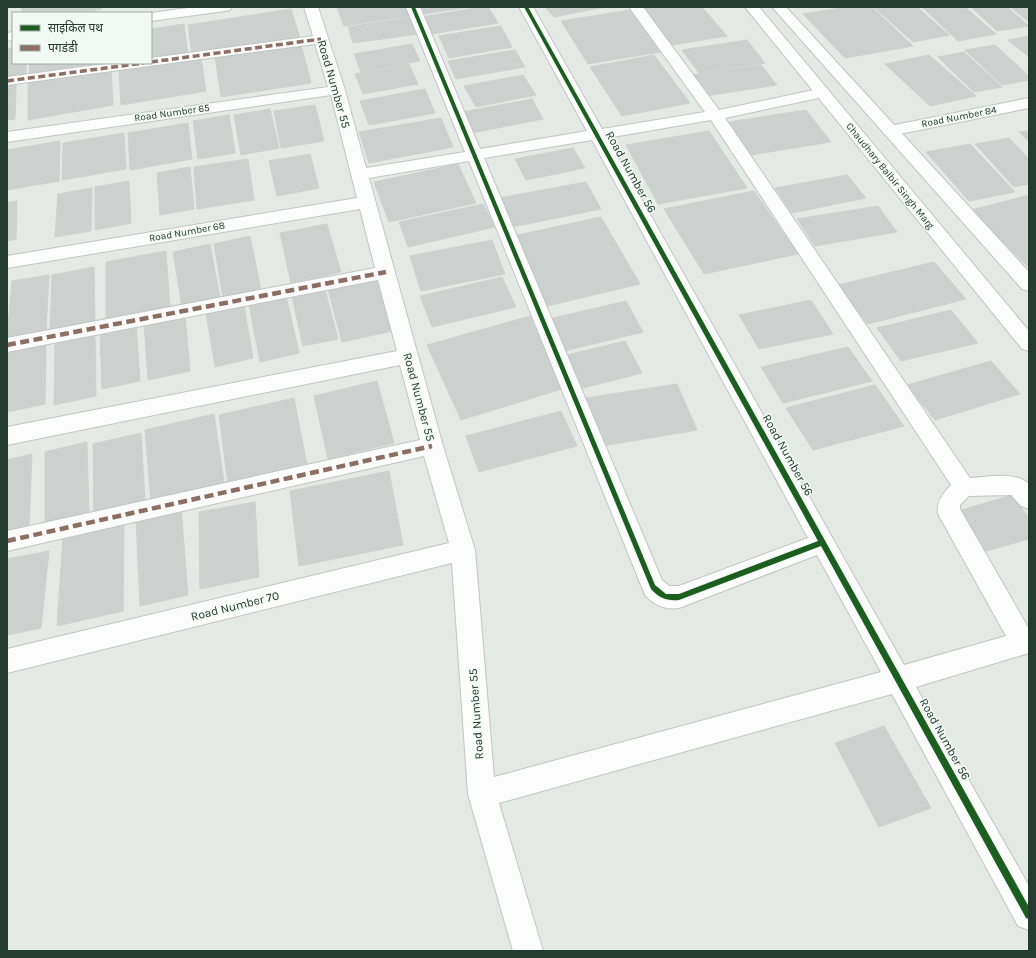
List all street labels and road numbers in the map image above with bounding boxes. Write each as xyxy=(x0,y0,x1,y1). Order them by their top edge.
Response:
street label: Road Number 55 xyxy=(315,38,353,130)
street label: Road Number 65 xyxy=(133,102,211,124)
street label: Road Number 84 xyxy=(920,104,998,130)
street label: Chaudhary Balbir Singh Marg xyxy=(843,120,937,232)
street label: Road Number 56 xyxy=(603,129,659,215)
street label: Road Number 68 xyxy=(148,219,226,245)
street label: Road Number 55 xyxy=(400,351,438,443)
street label: Road Number 56 xyxy=(760,412,816,498)
street label: Road Number 70 xyxy=(189,588,281,624)
street label: Road Number 55 xyxy=(466,668,486,760)
street label: Road Number 56 xyxy=(917,696,973,782)

